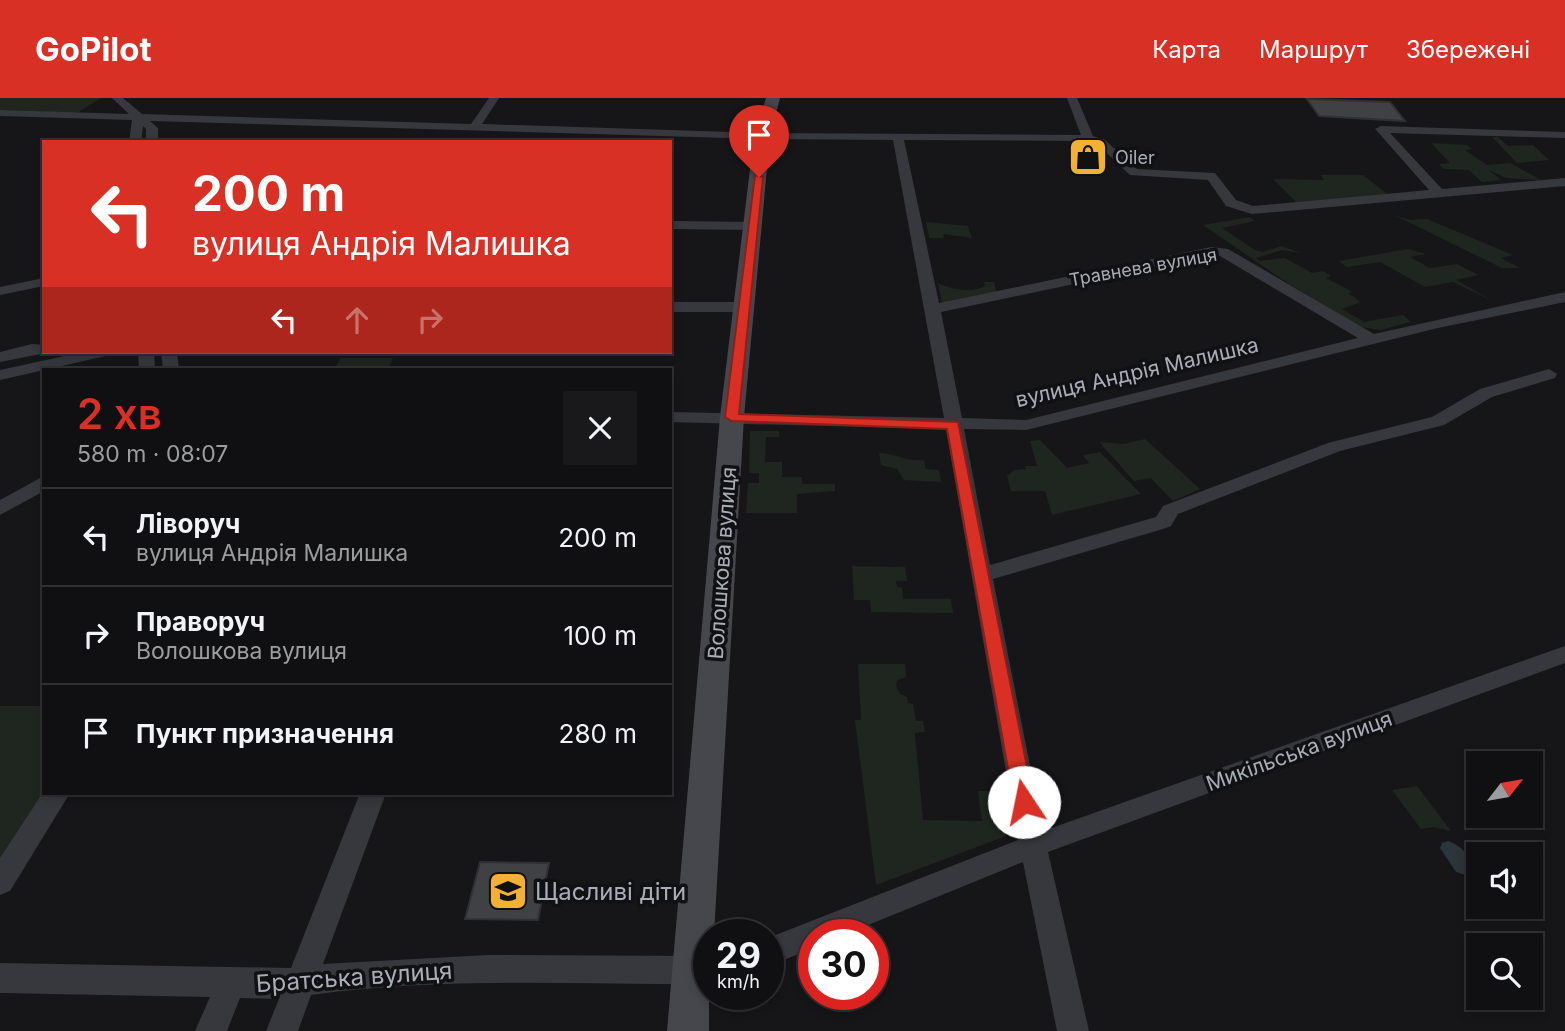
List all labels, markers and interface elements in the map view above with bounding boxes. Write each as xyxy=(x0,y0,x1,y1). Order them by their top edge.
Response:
text: GoPilot xyxy=(35,29,152,69)
text: Карта xyxy=(1152,35,1221,64)
text: Маршрут xyxy=(1259,35,1368,64)
text: Збережені xyxy=(1406,35,1530,64)
pin xyxy=(729,105,789,177)
icon: arrive xyxy=(740,116,778,154)
shop icon: Oiler xyxy=(1067,136,1109,178)
place label: Oiler xyxy=(1115,147,1155,168)
text: 200 m xyxy=(192,164,345,223)
icon: left xyxy=(77,168,168,259)
text: вулиця Андрія Малишка xyxy=(192,224,571,263)
street label: Травнева вулиця xyxy=(1067,244,1219,290)
icon: left xyxy=(265,301,303,339)
icon: ahead xyxy=(338,301,376,339)
icon: right xyxy=(411,301,449,339)
street label: вулиця Андрія Малишка xyxy=(1013,332,1261,412)
text: 2 хв xyxy=(77,388,162,439)
button: close xyxy=(563,391,637,465)
text: 580 m · 08:07 xyxy=(77,440,228,468)
street label: Волошкова вулиця xyxy=(703,466,741,660)
text: Ліворуч xyxy=(136,508,240,539)
icon: left xyxy=(77,518,115,556)
text: 200 m xyxy=(558,522,637,553)
text: вулиця Андрія Малишка xyxy=(136,539,408,567)
text: Праворуч xyxy=(136,606,265,637)
icon: right xyxy=(77,616,115,654)
text: 100 m xyxy=(564,620,637,651)
text: Волошкова вулиця xyxy=(136,637,347,665)
street label: Микільська вулиця xyxy=(1203,706,1395,796)
icon: arrive xyxy=(77,714,115,752)
text: Пункт призначення xyxy=(136,718,394,749)
text: 280 m xyxy=(559,718,637,749)
north arrow xyxy=(1466,751,1544,828)
map controls xyxy=(1466,751,1543,1010)
position arrow xyxy=(987,765,1061,839)
button: sound xyxy=(1466,842,1543,919)
school or university icon: Щасливі діти xyxy=(487,870,529,912)
place label: Щасливі діти xyxy=(535,877,686,906)
speed limit sign: 30 xyxy=(798,919,889,1010)
button: search xyxy=(1466,933,1543,1010)
text: 29 xyxy=(716,934,761,976)
street label: Братська вулиця xyxy=(255,956,453,998)
text: km/h xyxy=(717,971,760,992)

